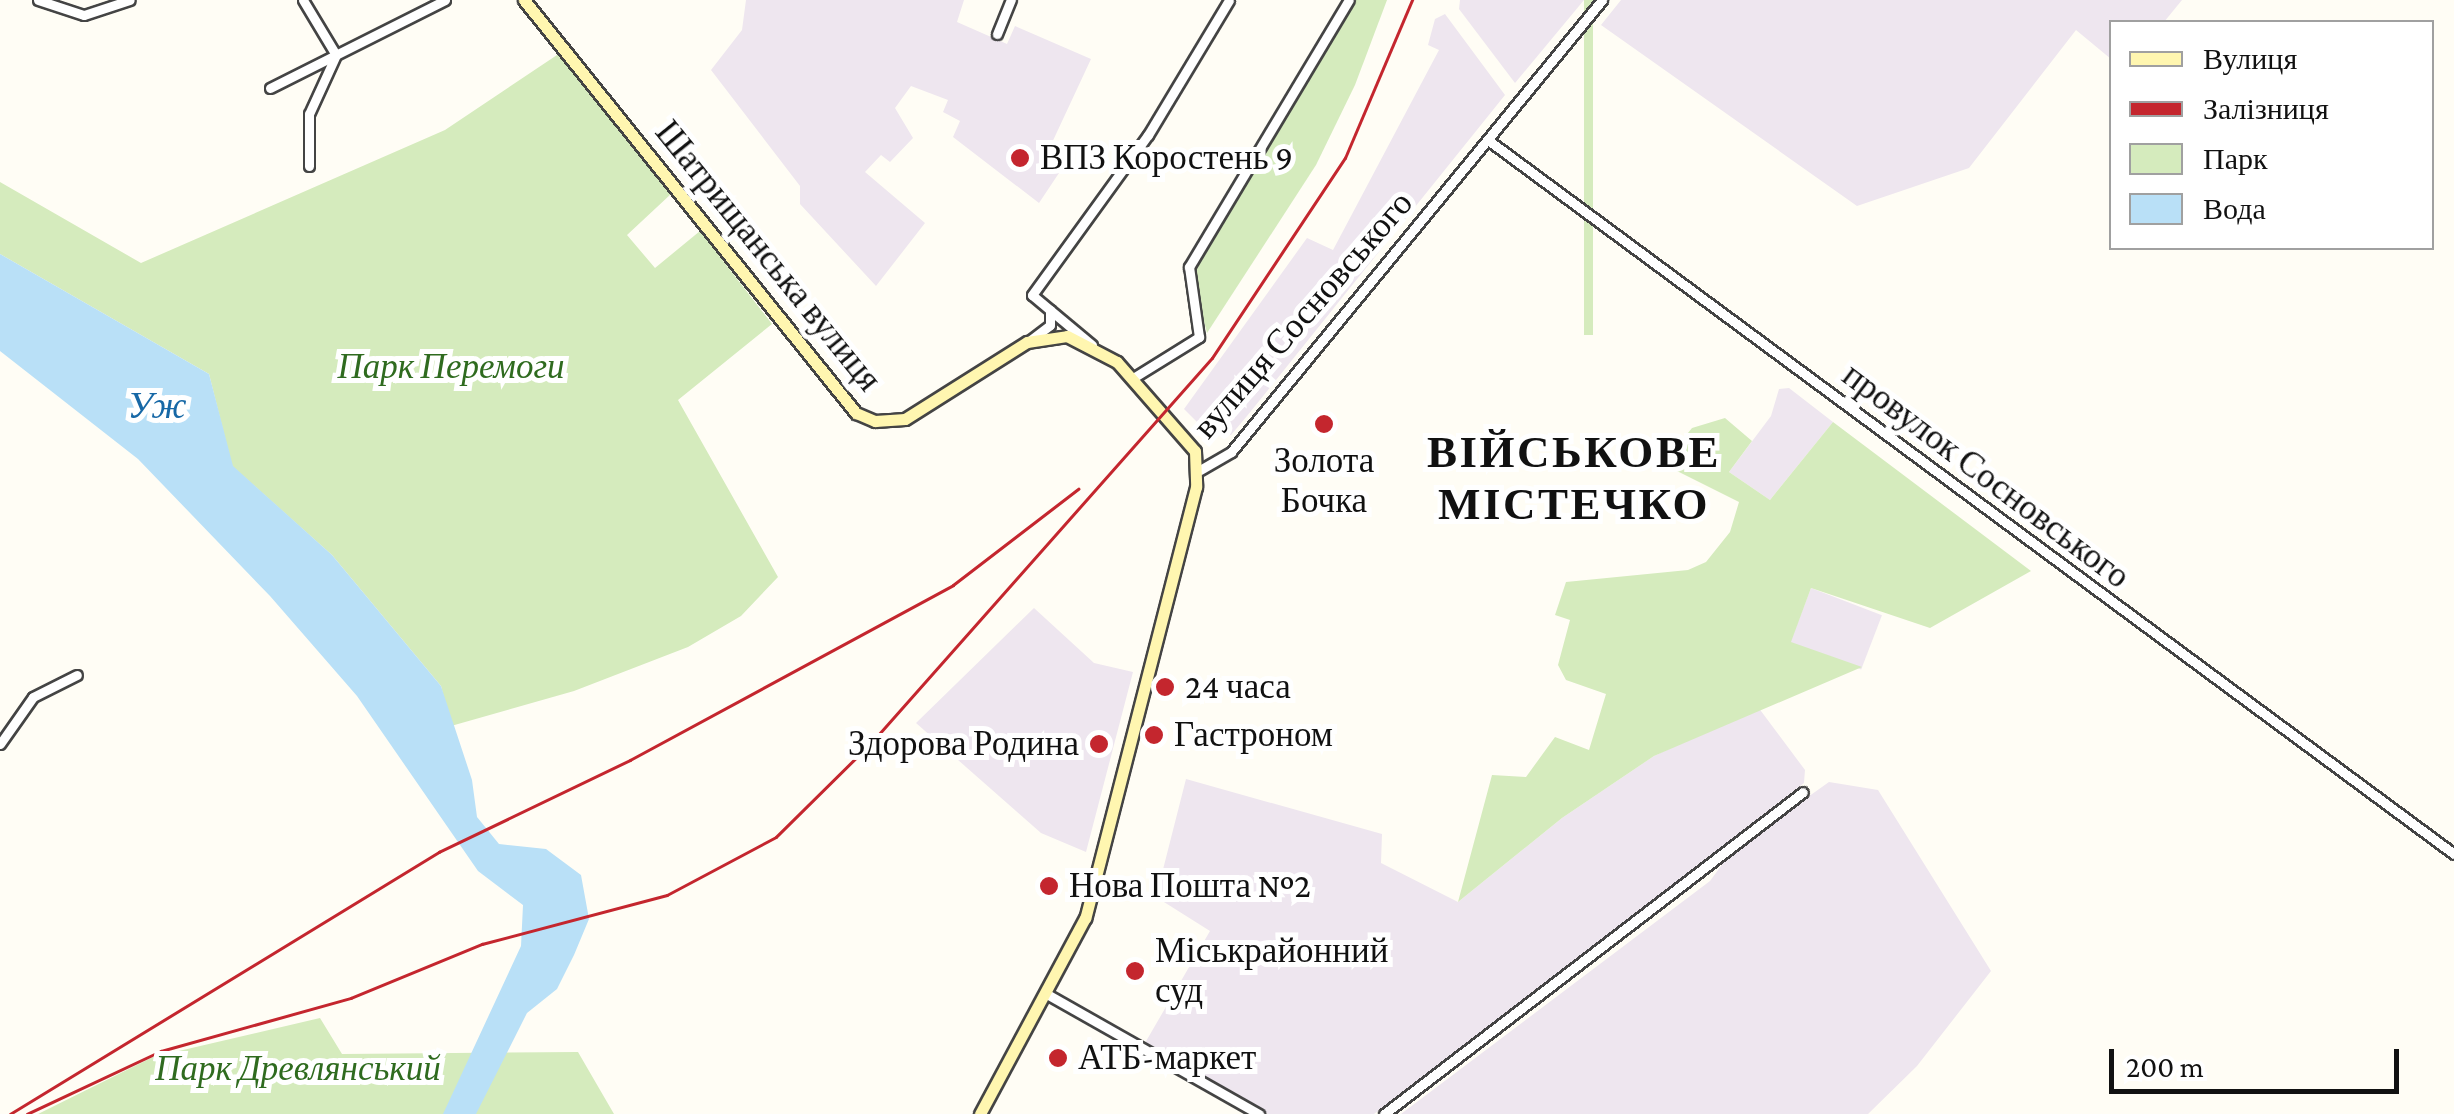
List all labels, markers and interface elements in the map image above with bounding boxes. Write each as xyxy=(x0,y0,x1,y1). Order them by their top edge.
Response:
legend xyxy=(2109,20,2434,250)
text: Вулиця xyxy=(2203,42,2297,75)
text: Залізниця xyxy=(2203,92,2329,125)
street label: Шатрищанська вулиця xyxy=(646,112,890,400)
place label: ВПЗ Коростень 9 xyxy=(1040,137,1293,179)
text: Парк xyxy=(2203,142,2268,175)
marker: ВПЗ Коростень 9 xyxy=(1009,147,1031,169)
street label: вулиця Сосновського xyxy=(1184,183,1422,447)
text: Вода xyxy=(2203,192,2266,225)
park label: Парк Перемоги xyxy=(337,346,565,388)
street label: провулок Сосновського xyxy=(1834,354,2138,598)
water label: Уж xyxy=(127,383,187,429)
marker: Золота Бочка xyxy=(1313,413,1335,435)
district label: ВІЙСЬКОВЕ МІСТЕЧКО xyxy=(1427,426,1721,532)
place label: Золота Бочка xyxy=(1274,440,1374,522)
place label: 24 часа xyxy=(1185,666,1291,708)
marker: 24 часа xyxy=(1154,676,1176,698)
place label: Гастроном xyxy=(1174,714,1333,756)
place label: Здорова Родина xyxy=(848,723,1079,765)
marker: Гастроном xyxy=(1143,724,1165,746)
marker: Здорова Родина xyxy=(1088,733,1110,755)
place label: Нова Пошта №2 xyxy=(1069,865,1311,907)
marker: Нова Пошта №2 xyxy=(1038,875,1060,897)
place label: Міськрайонний суд xyxy=(1155,930,1389,1012)
marker: Міськрайонний суд xyxy=(1124,960,1146,982)
scale bar xyxy=(2114,1029,2404,1091)
place label: АТБ-маркет xyxy=(1078,1037,1256,1079)
marker: АТБ-маркет xyxy=(1047,1047,1069,1069)
park label: Парк Древлянський xyxy=(155,1048,441,1090)
text: 200 m xyxy=(2126,1050,2204,1083)

